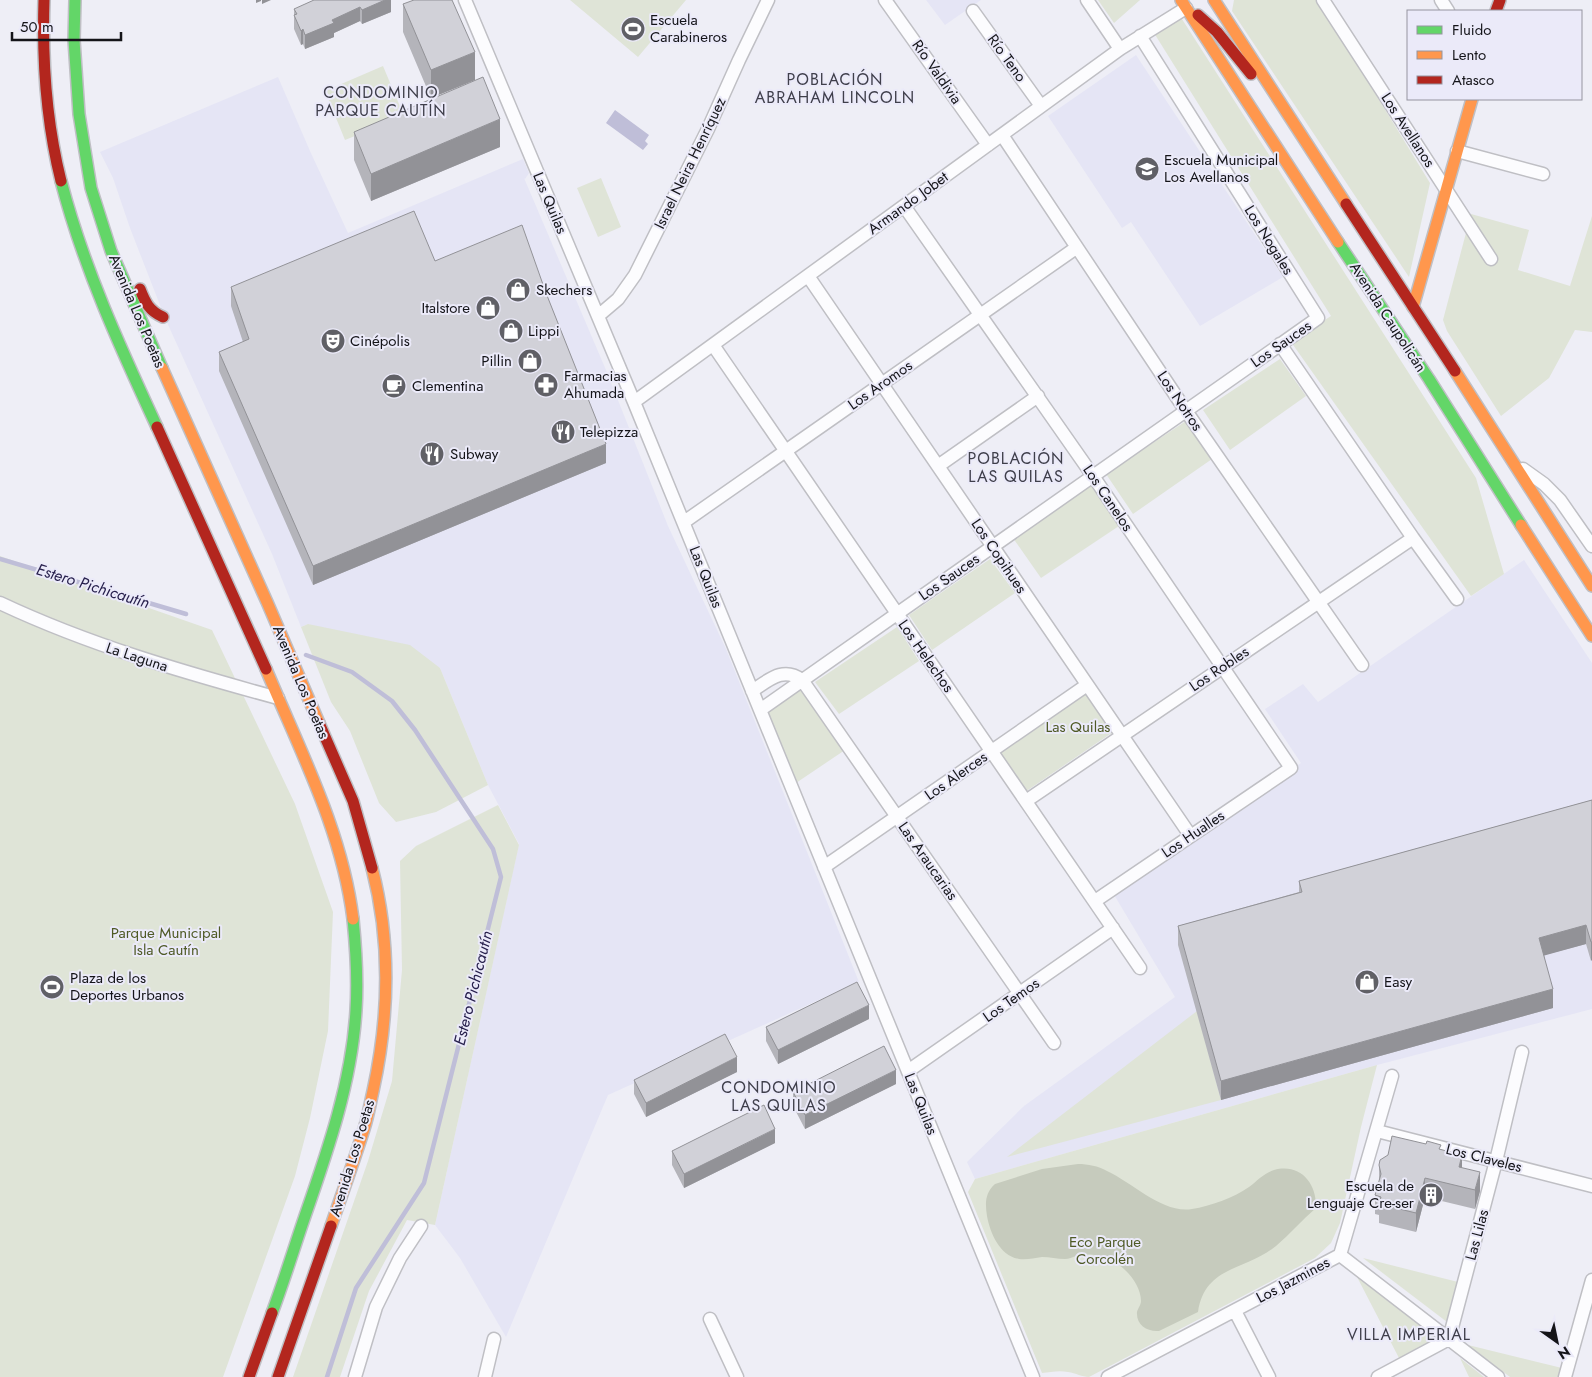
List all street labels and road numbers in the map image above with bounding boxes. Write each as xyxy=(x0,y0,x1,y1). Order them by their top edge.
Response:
street label: Río Teno xyxy=(982,30,1032,86)
street label: Río Valdivia xyxy=(907,35,967,109)
street label: Los Avellanos xyxy=(1376,88,1440,172)
street label: Israel Neira Henríquez xyxy=(649,93,732,233)
street label: Armando Jobet xyxy=(863,166,953,240)
street label: Las Quilas xyxy=(527,169,573,237)
street label: Los Nogales xyxy=(1239,201,1299,279)
street label: Avenida Los Poetas xyxy=(103,251,171,371)
street label: Avenida Caupolicán xyxy=(1344,258,1432,376)
street label: Los Sauces xyxy=(1246,315,1316,373)
street label: Los Aromos xyxy=(843,355,917,415)
street label: Los Notros xyxy=(1152,367,1208,435)
street label: Los Canelos xyxy=(1078,460,1138,536)
street label: Los Copihues xyxy=(966,514,1032,598)
street label: Las Quilas xyxy=(684,543,728,611)
street label: Los Sauces xyxy=(914,548,984,606)
street label: Los Helechos xyxy=(893,615,959,697)
street label: Avenida Los Poetas xyxy=(267,622,335,742)
street label: La Laguna xyxy=(103,637,171,677)
street label: Los Robles xyxy=(1185,641,1253,697)
street label: Los Alerces xyxy=(920,746,992,806)
street label: Los Hualles xyxy=(1157,805,1229,863)
street label: Las Araucarias xyxy=(893,817,963,905)
street label: Los Temos xyxy=(978,972,1044,1028)
street label: Las Quilas xyxy=(899,1070,943,1138)
street label: Avenida Los Poetas xyxy=(324,1097,380,1219)
street label: Los Claveles xyxy=(1444,1138,1524,1178)
street label: Las Lilas xyxy=(1460,1207,1494,1263)
street label: Los Jazmines xyxy=(1252,1251,1334,1309)

